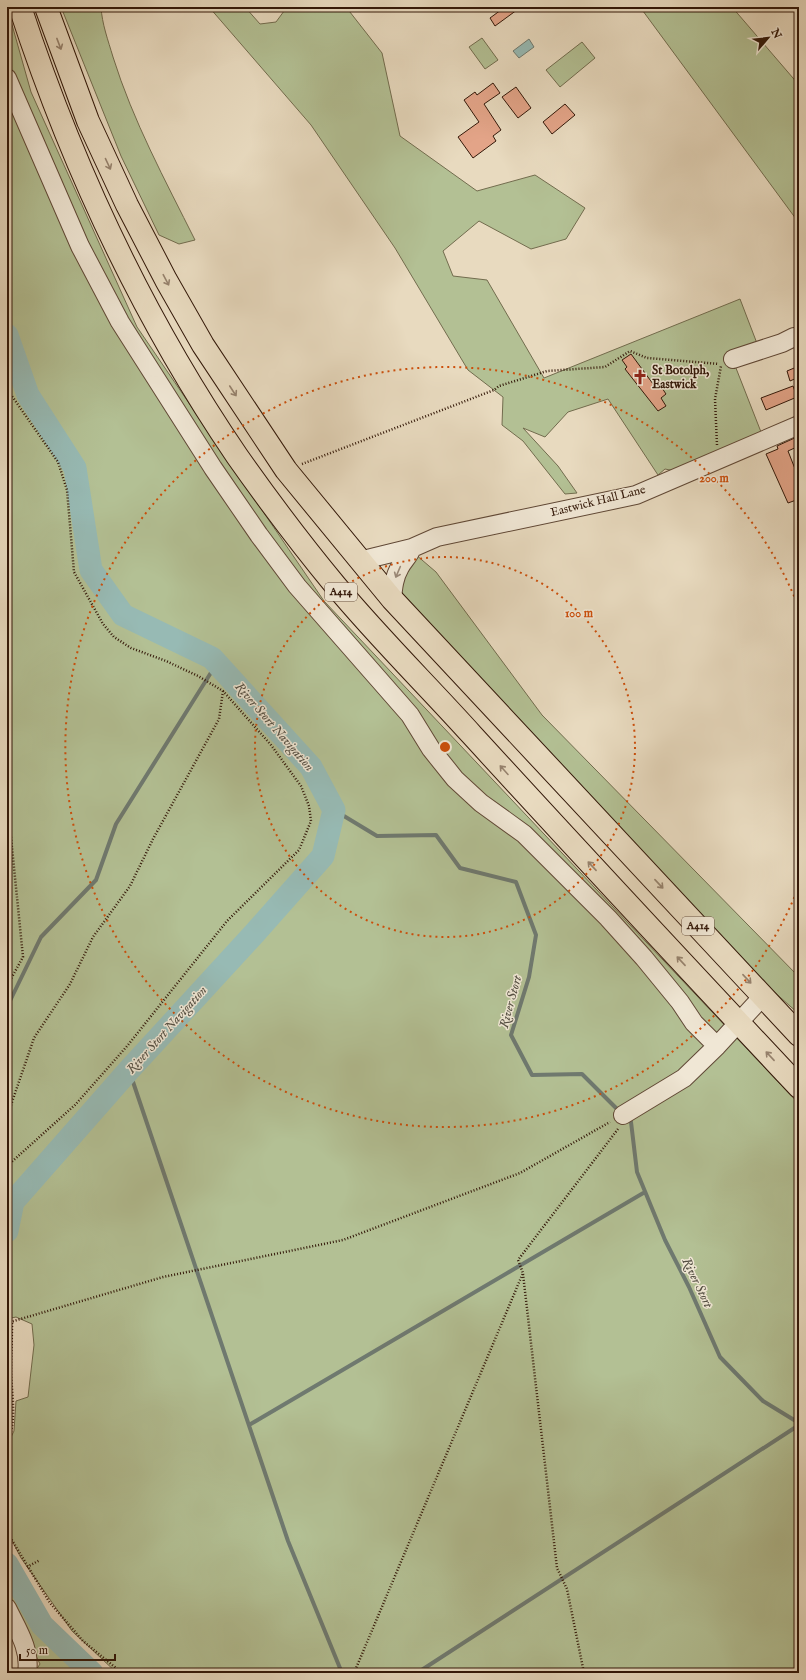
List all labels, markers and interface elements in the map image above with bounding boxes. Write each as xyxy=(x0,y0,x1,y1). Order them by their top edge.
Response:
north arrow xyxy=(748,18,788,58)
text: N xyxy=(767,25,785,42)
one-way arrow xyxy=(55,37,63,49)
one-way arrow xyxy=(105,158,112,170)
one-way arrow xyxy=(163,274,170,286)
place label: St Botolph, Eastwick xyxy=(652,363,710,392)
church icon: St Botolph, Eastwick xyxy=(631,368,649,386)
one-way arrow xyxy=(229,386,237,397)
text: 200 m xyxy=(699,471,729,486)
street label: Eastwick Hall Lane xyxy=(549,482,648,520)
one-way arrow xyxy=(394,565,401,577)
road number: A414 xyxy=(325,583,357,601)
text: 100 m xyxy=(565,606,594,621)
water label: River Stort Navigation xyxy=(230,679,317,776)
centre of rings xyxy=(438,740,452,754)
one-way arrow xyxy=(499,765,509,775)
one-way arrow xyxy=(587,861,597,871)
one-way arrow xyxy=(654,879,663,889)
road number: A414 xyxy=(682,917,714,935)
one-way arrow xyxy=(676,956,686,966)
water label: River Stort xyxy=(496,973,526,1030)
one-way arrow xyxy=(742,974,752,984)
water label: River Stort Navigation xyxy=(123,983,212,1078)
one-way arrow xyxy=(766,1051,775,1061)
water label: River Stort xyxy=(677,1255,717,1312)
scale bar xyxy=(20,1636,115,1662)
text: 50 m xyxy=(26,1643,48,1658)

